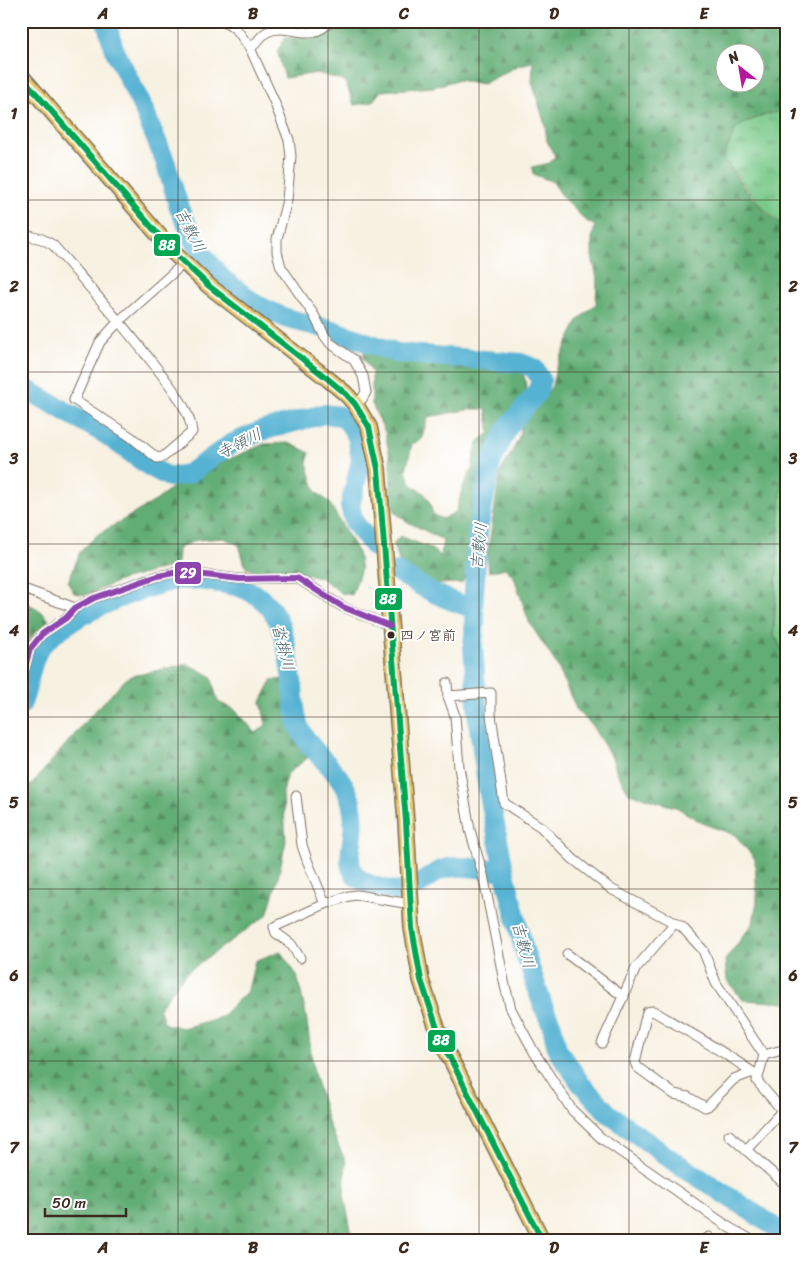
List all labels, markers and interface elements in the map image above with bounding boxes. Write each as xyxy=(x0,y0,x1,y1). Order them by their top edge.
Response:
text: A xyxy=(97,0,108,28)
text: B xyxy=(248,0,259,28)
text: C xyxy=(398,0,410,28)
text: D xyxy=(549,0,559,28)
text: E xyxy=(700,0,710,28)
north arrow xyxy=(714,42,764,92)
text: N xyxy=(722,44,744,71)
text: 1 xyxy=(11,99,18,128)
text: 1 xyxy=(790,99,797,128)
water label: 吉敷川 xyxy=(167,202,214,258)
line badge: 88 xyxy=(153,233,181,257)
text: 88 xyxy=(158,233,176,258)
text: 2 xyxy=(8,272,19,301)
text: 2 xyxy=(787,272,798,301)
water label: 寺領川 xyxy=(211,420,267,467)
text: 3 xyxy=(9,444,19,473)
text: 3 xyxy=(788,444,798,473)
water label: 吉敷川 xyxy=(462,521,495,571)
line badge: 29 xyxy=(174,561,202,585)
text: 29 xyxy=(179,561,197,586)
line badge: 88 xyxy=(374,587,403,611)
text: 88 xyxy=(379,587,397,612)
text: 4 xyxy=(8,616,19,645)
text: 4 xyxy=(787,616,798,645)
water label: 沓掛川 xyxy=(264,620,303,674)
place label: 四ノ宮前 xyxy=(400,623,456,648)
marker: 四ノ宮前 xyxy=(386,630,396,640)
text: 5 xyxy=(9,788,19,817)
text: 5 xyxy=(788,788,798,817)
water label: 吉敷川 xyxy=(503,918,544,972)
text: 6 xyxy=(8,961,19,990)
text: 6 xyxy=(787,961,798,990)
text: 88 xyxy=(432,1028,450,1053)
line badge: 88 xyxy=(427,1029,456,1053)
text: 7 xyxy=(9,1133,20,1162)
text: 7 xyxy=(788,1133,799,1162)
scale bar xyxy=(45,1186,126,1218)
text: 50 m xyxy=(52,1190,87,1216)
text: A xyxy=(97,1233,108,1261)
text: B xyxy=(248,1233,259,1261)
text: C xyxy=(398,1233,410,1261)
text: D xyxy=(549,1233,559,1261)
text: E xyxy=(700,1233,710,1261)

